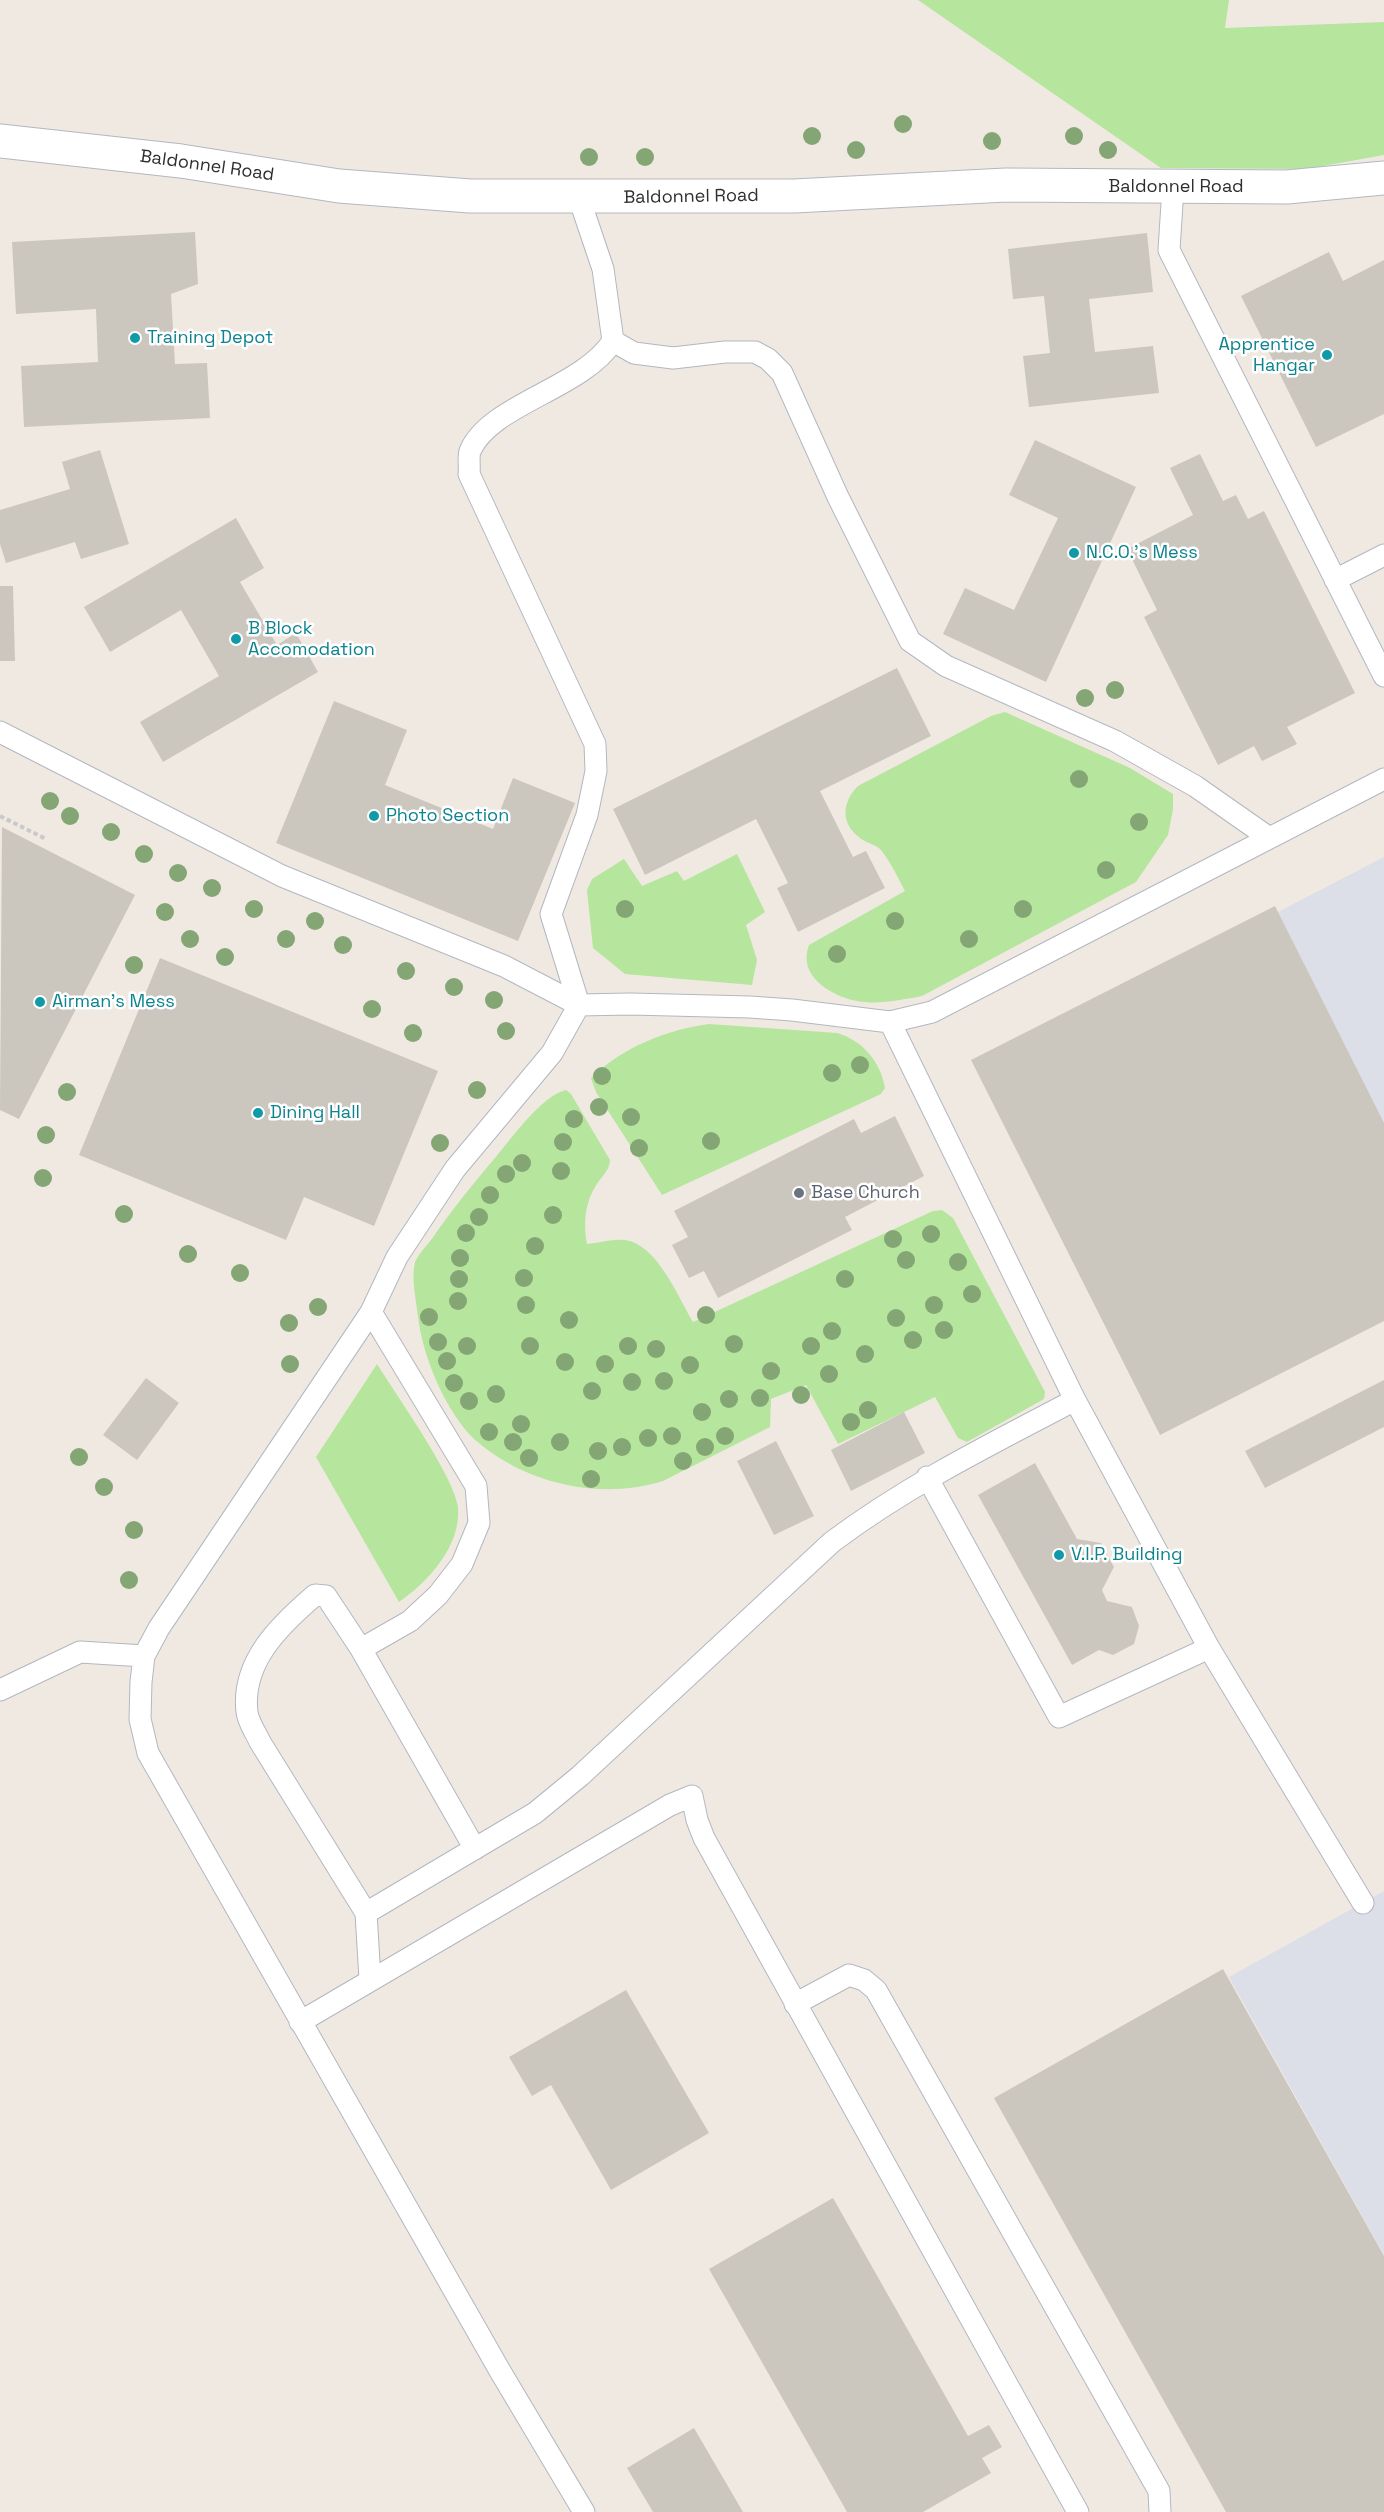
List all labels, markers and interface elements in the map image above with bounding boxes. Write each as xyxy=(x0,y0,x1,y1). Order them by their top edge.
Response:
street label: Baldonnel Road xyxy=(138,146,276,186)
street label: Baldonnel Road xyxy=(1108,176,1244,198)
street label: Baldonnel Road xyxy=(623,185,759,209)
place label: Training Depot xyxy=(147,327,273,349)
marker: Training Depot xyxy=(128,331,142,345)
place label: Apprentice Hangar xyxy=(1218,334,1315,376)
marker: Apprentice Hangar xyxy=(1320,348,1334,362)
place label: N.C.O.'s Mess xyxy=(1086,542,1198,564)
marker: N.C.O.'s Mess xyxy=(1067,546,1081,560)
place label: B Block Accomodation xyxy=(248,618,375,660)
marker: B Block Accomodation xyxy=(229,632,243,646)
place label: Photo Section xyxy=(386,805,509,827)
marker: Photo Section xyxy=(367,809,381,823)
place label: Airman's Mess xyxy=(52,991,175,1013)
marker: Airman's Mess xyxy=(33,995,47,1009)
place label: Dining Hall xyxy=(270,1102,360,1124)
marker: Dining Hall xyxy=(251,1106,265,1120)
place label: Base Church xyxy=(811,1182,920,1204)
marker: Base Church xyxy=(792,1186,806,1200)
place label: V.I.P. Building xyxy=(1071,1544,1183,1566)
marker: V.I.P. Building xyxy=(1052,1548,1066,1562)

